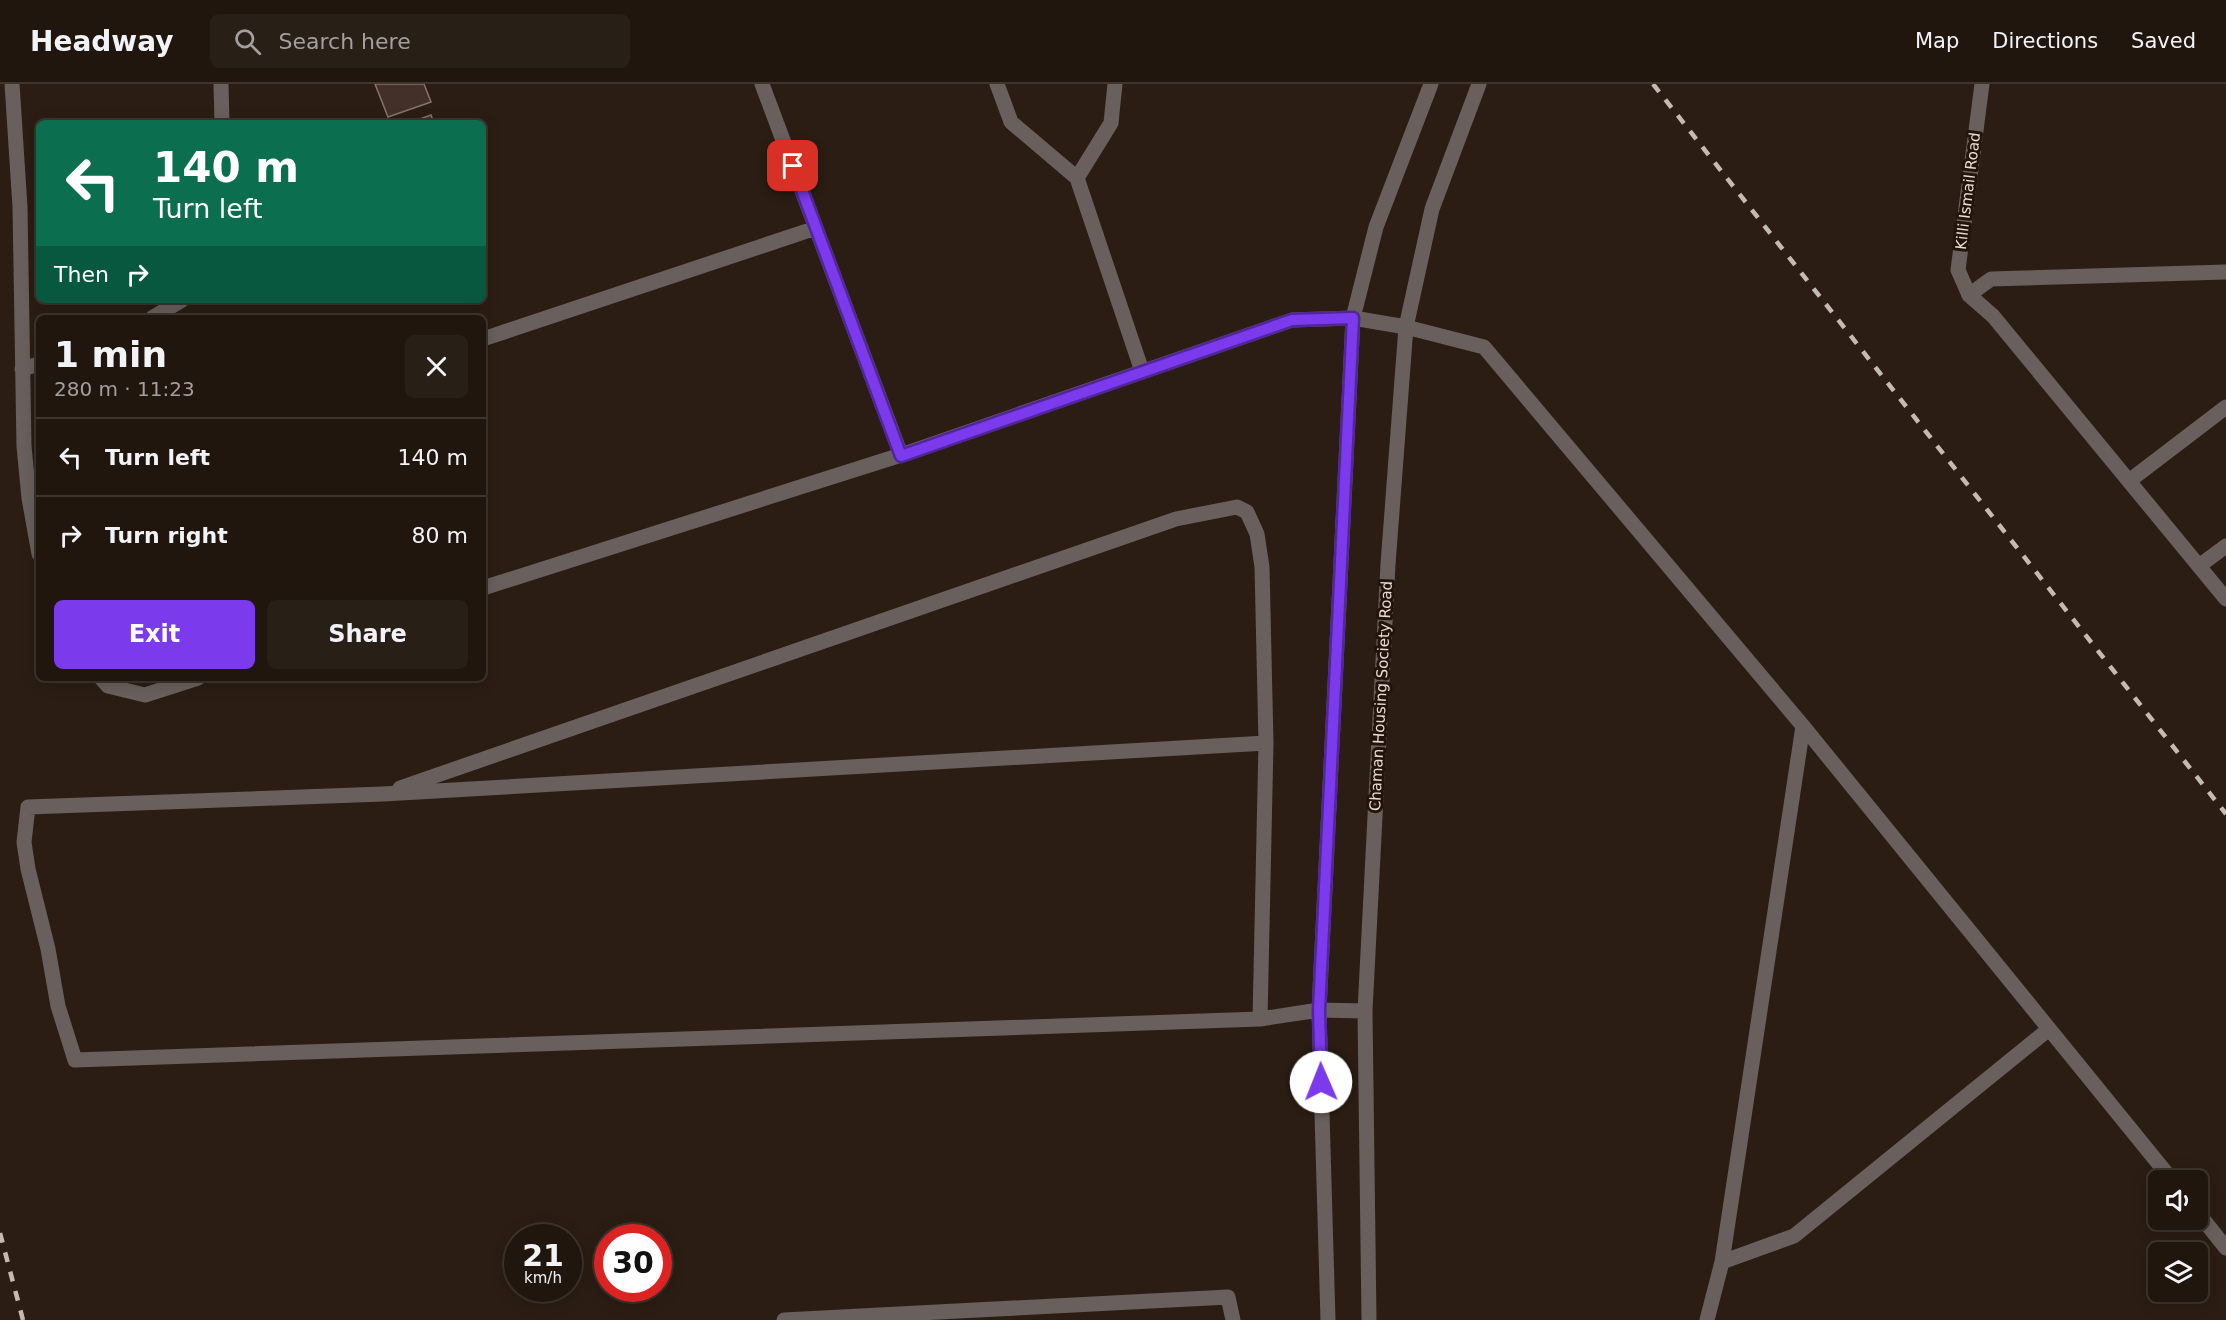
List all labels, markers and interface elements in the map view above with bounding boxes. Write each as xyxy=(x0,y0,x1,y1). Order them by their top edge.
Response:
search box xyxy=(210,14,630,68)
text: Headway xyxy=(30,25,174,58)
icon: search xyxy=(231,25,264,58)
text: Search here xyxy=(279,29,411,54)
text: Map xyxy=(1915,29,1959,53)
text: Directions xyxy=(1992,29,2098,53)
text: Saved xyxy=(2131,29,2196,53)
street label: Killi Ismail Road xyxy=(1952,131,1984,251)
pin xyxy=(767,140,818,191)
text: 140 m xyxy=(153,143,299,192)
icon: left xyxy=(54,144,132,222)
icon: arrive xyxy=(776,149,809,182)
text: Turn left xyxy=(153,193,263,224)
icon: right xyxy=(121,258,154,291)
text: Then xyxy=(54,262,109,287)
text: 1 min xyxy=(54,334,167,375)
button: close xyxy=(405,335,468,398)
text: 280 m · 11:23 xyxy=(54,377,195,401)
icon: left xyxy=(54,441,87,474)
text: Turn left xyxy=(105,445,210,470)
text: 140 m xyxy=(398,445,468,470)
icon: right xyxy=(54,519,87,552)
text: Turn right xyxy=(105,523,228,548)
text: 80 m xyxy=(412,523,468,548)
street label: Chaman Housing Society Road xyxy=(1366,580,1396,812)
button: Exit xyxy=(54,600,255,669)
button: Share xyxy=(267,600,468,669)
position arrow xyxy=(1289,1050,1353,1114)
map controls xyxy=(2148,1170,2208,1302)
button: sound xyxy=(2148,1170,2208,1230)
speed limit sign: 30 xyxy=(594,1224,672,1302)
text: 21 xyxy=(522,1238,564,1273)
button: layers xyxy=(2148,1242,2208,1302)
text: km/h xyxy=(524,1269,562,1287)

